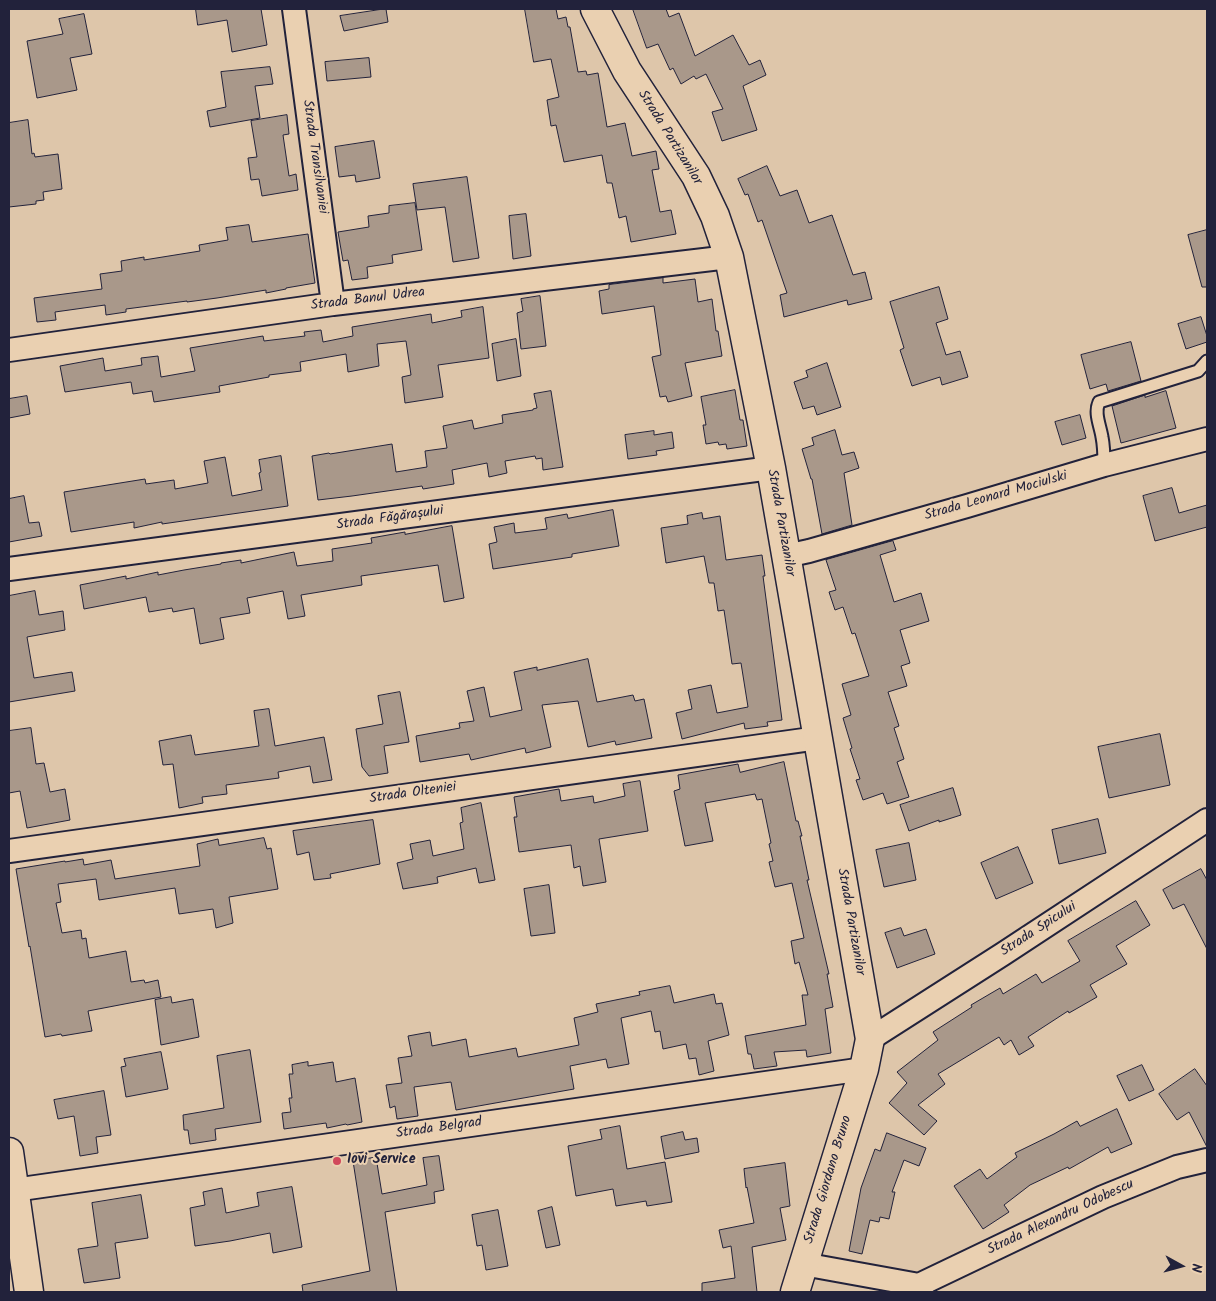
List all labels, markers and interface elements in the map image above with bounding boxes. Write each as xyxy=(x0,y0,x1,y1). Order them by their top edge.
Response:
street label: Strada Partizanilor xyxy=(633,87,705,189)
street label: Strada Transilvaniei xyxy=(298,99,330,215)
street label: Strada Banul Udrea xyxy=(310,285,426,315)
street label: Strada Partizanilor xyxy=(762,468,798,578)
street label: Strada Leonard Mociulski xyxy=(923,469,1069,525)
street label: Strada Făgărașului xyxy=(335,503,445,535)
street label: Strada Olteniei xyxy=(369,780,457,808)
street label: Strada Partizanilor xyxy=(832,867,868,977)
street label: Strada Spicului xyxy=(998,899,1080,961)
street label: Strada Giordano Bruno xyxy=(802,1114,856,1246)
street label: Strada Belgrad xyxy=(395,1115,483,1143)
place label: Iovi Service xyxy=(347,1153,416,1169)
marker: Iovi Service xyxy=(331,1155,343,1167)
street label: Strada Alexandru Odobescu xyxy=(985,1177,1137,1259)
north arrow xyxy=(1156,1241,1206,1291)
text: N xyxy=(1184,1262,1207,1274)

